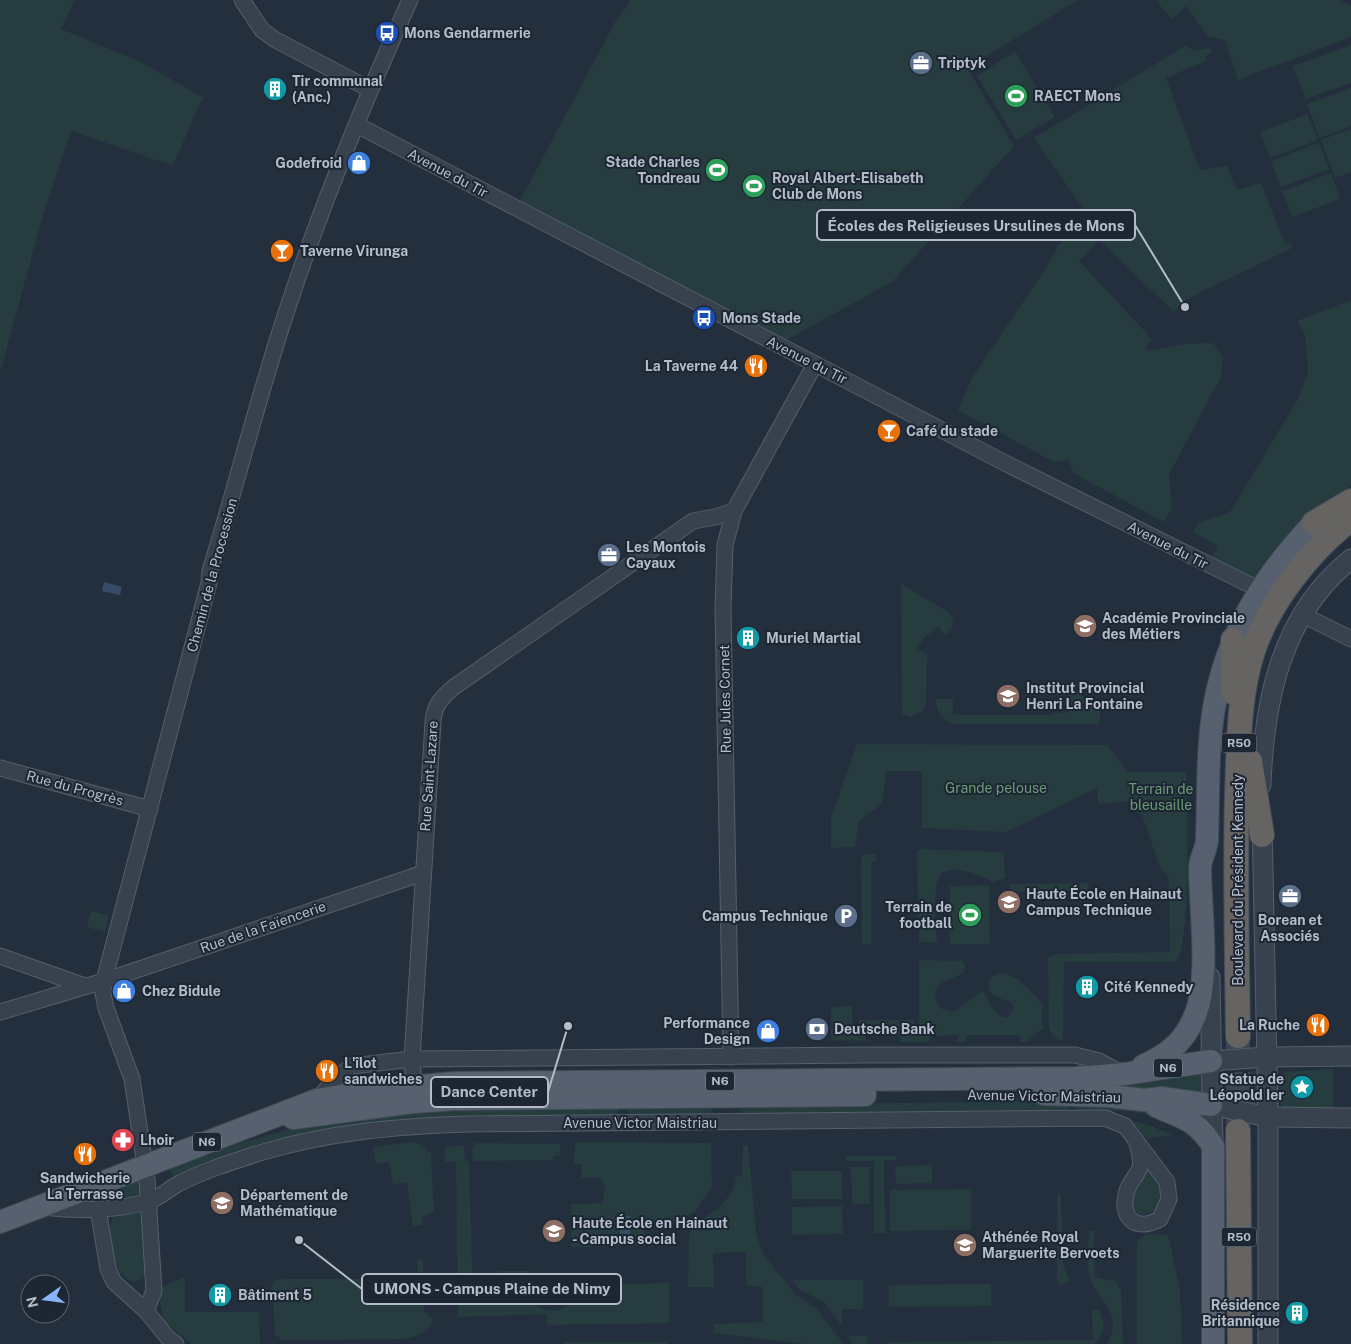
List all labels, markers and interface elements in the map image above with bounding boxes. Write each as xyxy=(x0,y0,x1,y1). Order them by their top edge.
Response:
bus stop icon: Mons Gendarmerie xyxy=(374,20,400,46)
place label: Mons Gendarmerie xyxy=(404,25,531,41)
office icon: Triptyk xyxy=(908,50,934,76)
place label: Triptyk xyxy=(938,55,986,71)
place label: Tir communal (Anc.) xyxy=(292,73,384,105)
building icon: Tir communal (Anc.) xyxy=(262,76,288,102)
sports icon: RAECT Mons xyxy=(1003,83,1029,109)
place label: RAECT Mons xyxy=(1034,88,1121,104)
street label: Avenue du Tir xyxy=(405,145,491,201)
shop icon: Godefroid xyxy=(346,150,372,176)
place label: Stade Charles Tondreau xyxy=(605,154,700,186)
place label: Godefroid xyxy=(275,155,342,171)
sports icon: Stade Charles Tondreau xyxy=(704,157,730,183)
place label: Royal Albert-Elisabeth Club de Mons xyxy=(772,170,924,202)
sports icon: Royal Albert-Elisabeth Club de Mons xyxy=(741,173,767,199)
callout: Écoles des Religieuses Ursulines de Mons xyxy=(817,210,1135,240)
text: Écoles des Religieuses Ursulines de Mons xyxy=(827,217,1125,234)
bar icon: Taverne Virunga xyxy=(269,238,295,264)
place label: Taverne Virunga xyxy=(300,243,408,259)
bus stop icon: Mons Stade xyxy=(691,305,717,331)
place label: Mons Stade xyxy=(722,310,801,326)
street label: Avenue du Tir xyxy=(764,333,850,387)
restaurant icon: La Taverne 44 xyxy=(743,353,769,379)
place label: La Taverne 44 xyxy=(645,358,738,374)
bar icon: Café du stade xyxy=(876,418,902,444)
place label: Café du stade xyxy=(906,423,998,439)
street label: Chemin de la Procession xyxy=(184,496,240,654)
street label: Avenue du Tir xyxy=(1125,518,1211,572)
place label: Les Montois Cayaux xyxy=(626,539,706,571)
office icon: Les Montois Cayaux xyxy=(596,542,622,568)
place label: Académie Provinciale des Métiers xyxy=(1102,610,1245,642)
school or university icon: Académie Provinciale des Métiers xyxy=(1072,613,1098,639)
building icon: Muriel Martial xyxy=(735,625,761,651)
place label: Muriel Martial xyxy=(766,630,862,646)
street label: Rue Jules Cornet xyxy=(716,645,734,753)
place label: Institut Provincial Henri La Fontaine xyxy=(1026,680,1145,712)
school or university icon: Institut Provincial Henri La Fontaine xyxy=(995,683,1021,709)
street label: Rue Saint-Lazare xyxy=(417,720,441,832)
road number: R50 xyxy=(1222,734,1256,752)
street label: Rue du Progrès xyxy=(25,767,125,809)
street label: Boulevard du Président Kennedy xyxy=(1230,774,1246,986)
park label: Grande pelouse xyxy=(945,780,1047,796)
park label: Terrain de bleusaille xyxy=(1129,781,1193,813)
office icon: Borean et Associés xyxy=(1277,883,1303,909)
place label: Haute École en Hainaut Campus Technique xyxy=(1026,885,1182,918)
school or university icon: Haute École en Hainaut Campus Technique xyxy=(996,889,1022,915)
street label: Rue de la Faïencerie xyxy=(198,898,328,956)
place label: Terrain de football xyxy=(885,899,952,931)
sports icon: Terrain de football xyxy=(957,902,983,928)
parking icon: Campus Technique xyxy=(833,903,859,929)
place label: Campus Technique xyxy=(702,908,828,924)
place label: Borean et Associés xyxy=(1258,912,1322,944)
building icon: Cité Kennedy xyxy=(1074,974,1100,1000)
shop icon: Chez Bidule xyxy=(111,978,137,1004)
place label: Cité Kennedy xyxy=(1104,979,1193,995)
place label: Chez Bidule xyxy=(142,983,221,999)
restaurant icon: La Ruche xyxy=(1305,1012,1331,1038)
place label: Performance Design xyxy=(663,1015,750,1047)
bank icon: Deutsche Bank xyxy=(804,1016,830,1042)
place label: La Ruche xyxy=(1239,1017,1300,1033)
shop icon: Performance Design xyxy=(755,1018,781,1044)
place label: Deutsche Bank xyxy=(834,1021,935,1037)
place label: L'îlot sandwiches xyxy=(344,1055,422,1087)
restaurant icon: L'îlot sandwiches xyxy=(314,1058,340,1084)
road number: N6 xyxy=(1154,1058,1182,1078)
place label: Statue de Léopold Ier xyxy=(1210,1071,1284,1103)
road number: N6 xyxy=(706,1072,734,1090)
place icon: Statue de Léopold Ier xyxy=(1289,1074,1315,1100)
callout: Dance Center xyxy=(431,1077,548,1107)
text: Dance Center xyxy=(440,1083,538,1100)
street label: Avenue Victor Maistriau xyxy=(967,1087,1121,1105)
street label: Avenue Victor Maistriau xyxy=(563,1115,717,1131)
pharmacy icon: Lhoir xyxy=(110,1127,136,1153)
place label: Lhoir xyxy=(140,1132,174,1148)
road number: N6 xyxy=(193,1132,221,1152)
restaurant icon: Sandwicherie La Terrasse xyxy=(72,1141,98,1167)
place label: Sandwicherie La Terrasse xyxy=(40,1170,130,1202)
place label: Département de Mathématique xyxy=(240,1187,348,1219)
school or university icon: Département de Mathématique xyxy=(209,1190,235,1216)
place label: Haute École en Hainaut - Campus social xyxy=(572,1214,728,1247)
school or university icon: Haute École en Hainaut - Campus social xyxy=(541,1218,567,1244)
road number: R50 xyxy=(1222,1228,1256,1246)
place label: Athénée Royal Marguerite Bervoets xyxy=(982,1229,1120,1261)
school or university icon: Athénée Royal Marguerite Bervoets xyxy=(952,1232,978,1258)
north arrow xyxy=(20,1274,70,1324)
callout: UMONS - Campus Plaine de Nimy xyxy=(362,1274,621,1304)
text: UMONS - Campus Plaine de Nimy xyxy=(374,1280,611,1297)
building icon: Bâtiment 5 xyxy=(207,1282,233,1308)
place label: Bâtiment 5 xyxy=(238,1287,312,1303)
text: N xyxy=(23,1295,41,1309)
place label: Résidence Britannique xyxy=(1202,1297,1280,1329)
building icon: Résidence Britannique xyxy=(1284,1300,1310,1326)

